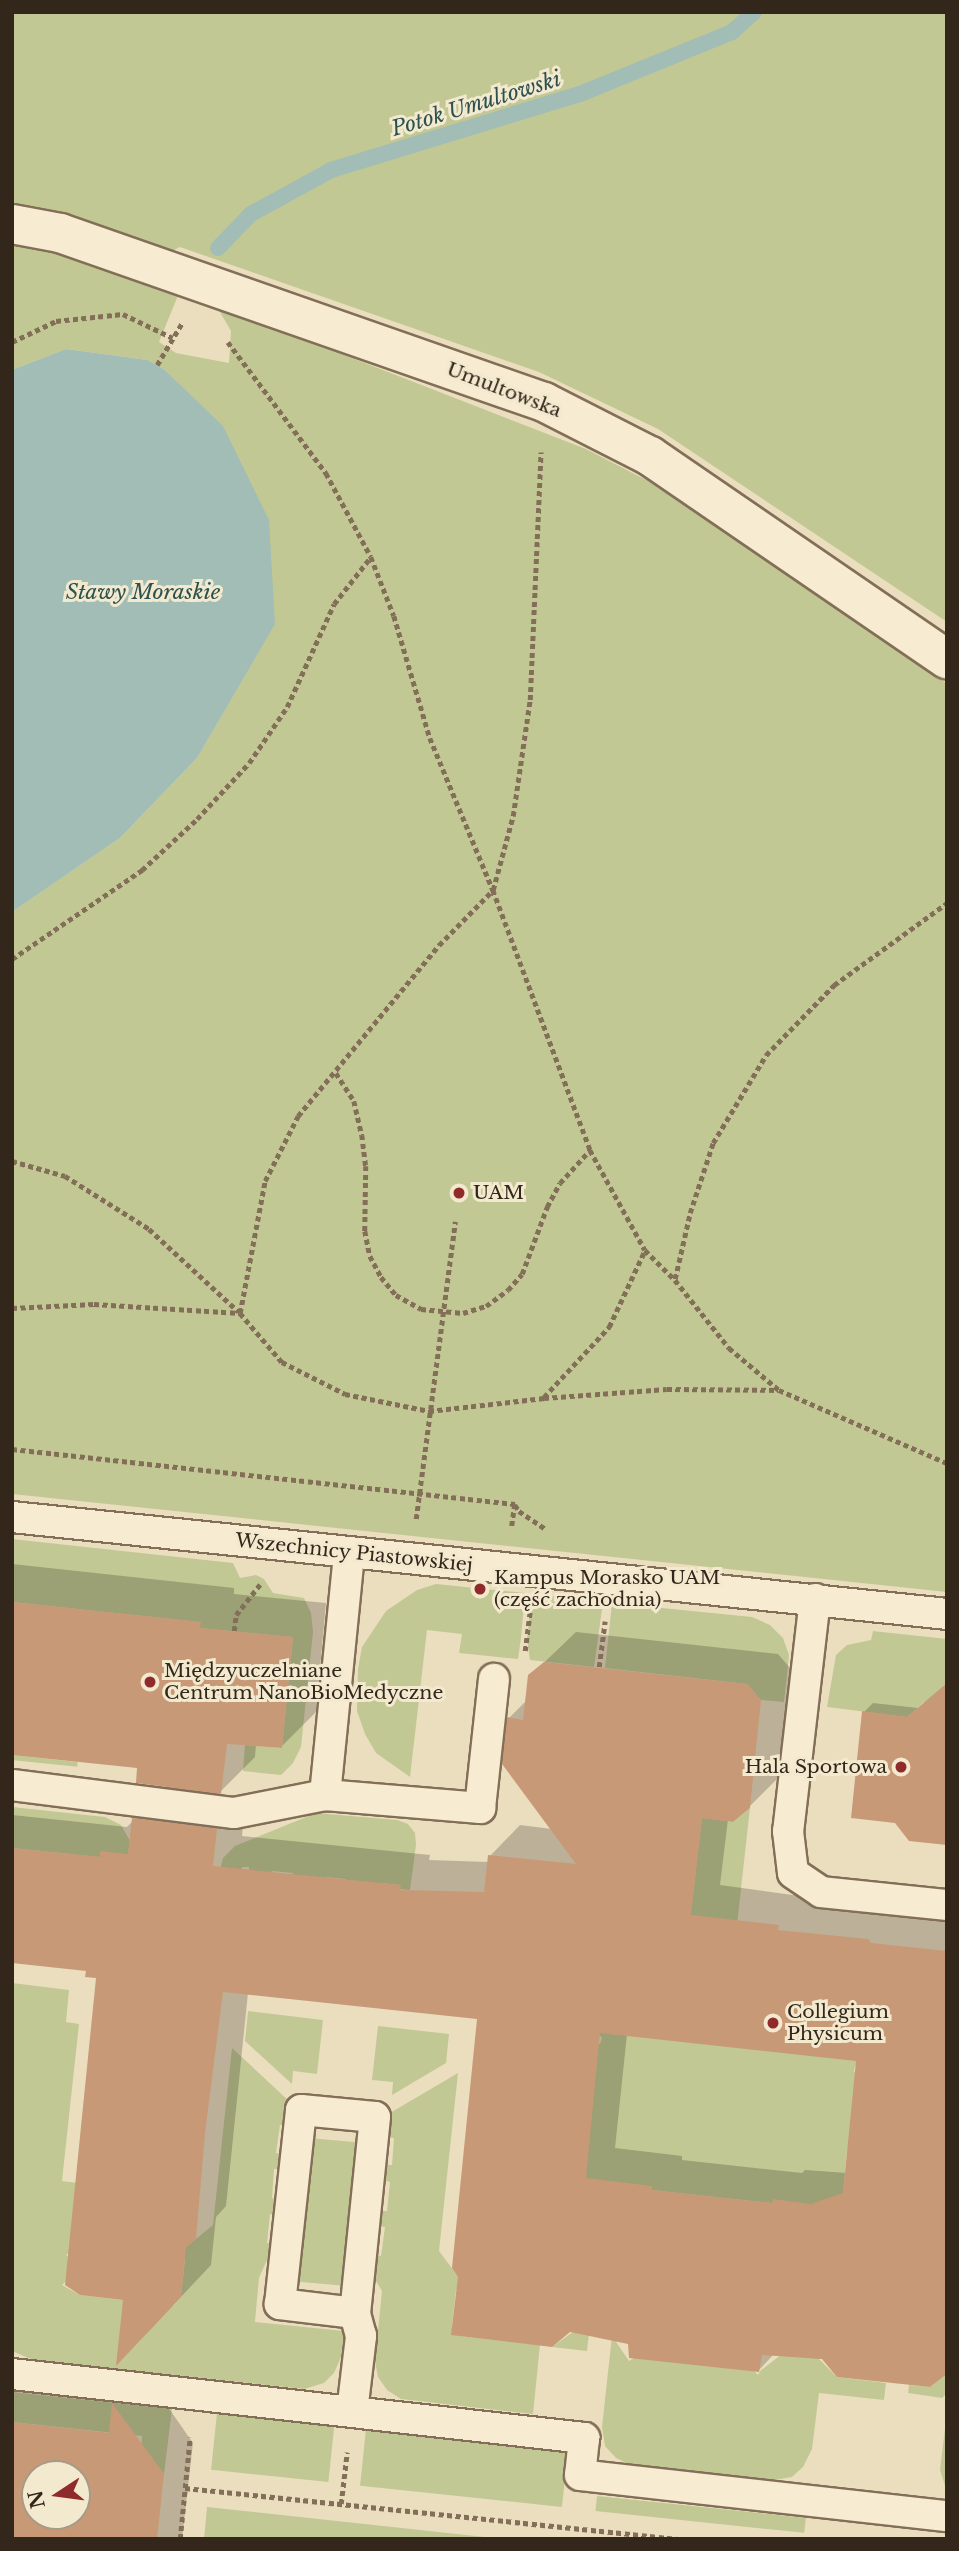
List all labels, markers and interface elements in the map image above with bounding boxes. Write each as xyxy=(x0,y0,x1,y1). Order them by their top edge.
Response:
water label: Potok Umultowski xyxy=(388,66,564,142)
street label: Umultowska xyxy=(443,358,565,422)
water label: Stawy Moraskie xyxy=(66,579,220,605)
place label: UAM xyxy=(473,1182,524,1204)
marker: UAM xyxy=(451,1185,467,1201)
street label: Wszechnicy Piastowskiej xyxy=(234,1529,474,1577)
place label: Kampus Morasko UAM (część zachodnia) xyxy=(494,1567,720,1611)
marker: Kampus Morasko UAM (część zachodnia) xyxy=(472,1581,488,1597)
place label: Międzyuczelniane Centrum NanoBioMedyczne xyxy=(164,1660,443,1704)
marker: Międzyuczelniane Centrum NanoBioMedyczne xyxy=(142,1674,158,1690)
place label: Hala Sportowa xyxy=(744,1756,887,1778)
marker: Hala Sportowa xyxy=(893,1759,909,1775)
place label: Collegium Physicum xyxy=(787,2001,889,2045)
marker: Collegium Physicum xyxy=(765,2015,781,2031)
north arrow xyxy=(21,2460,91,2530)
text: N xyxy=(24,2488,50,2511)

